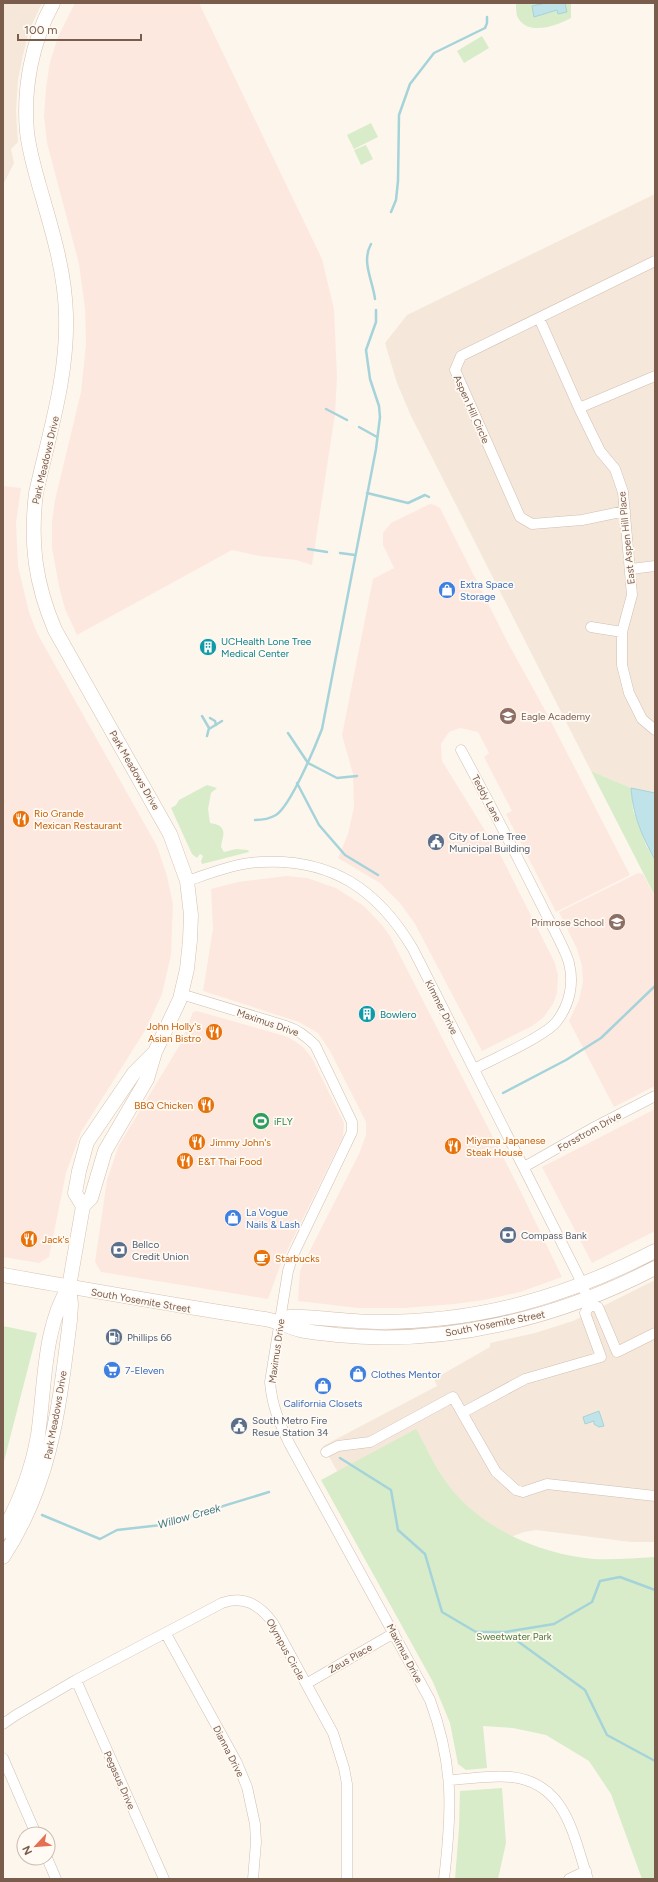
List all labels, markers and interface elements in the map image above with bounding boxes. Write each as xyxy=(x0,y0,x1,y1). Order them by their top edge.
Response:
scale bar xyxy=(18,16,141,42)
text: 100 m xyxy=(24,23,58,37)
street label: Aspen Hill Circle xyxy=(451,373,493,446)
street label: Park Meadows Drive xyxy=(29,414,62,505)
street label: East Aspen Hill Place xyxy=(615,490,638,585)
place label: Extra Space Storage xyxy=(460,578,514,603)
shop icon: Extra Space Storage xyxy=(437,580,457,600)
place label: UCHealth Lone Tree Medical Center xyxy=(221,635,312,660)
building icon: UCHealth Lone Tree Medical Center xyxy=(198,637,218,657)
school or university icon: Eagle Academy xyxy=(498,706,518,726)
place label: Eagle Academy xyxy=(521,710,591,723)
street label: Park Meadows Drive xyxy=(106,728,163,813)
street label: Teddy Lane xyxy=(469,773,505,824)
place label: Rio Grande Mexican Restaurant xyxy=(34,807,122,832)
restaurant icon: Rio Grande Mexican Restaurant xyxy=(11,809,31,829)
place label: City of Lone Tree Municipal Building xyxy=(449,830,530,855)
public building icon: City of Lone Tree Municipal Building xyxy=(426,832,446,852)
school or university icon: Primrose School xyxy=(607,912,627,932)
place label: Primrose School xyxy=(531,916,604,929)
street label: Kimmer Drive xyxy=(422,978,461,1037)
building icon: Bowlero xyxy=(357,1004,377,1024)
street label: Maximus Drive xyxy=(235,1006,301,1039)
place label: Bowlero xyxy=(380,1008,417,1021)
place label: John Holly's Asian Bistro xyxy=(147,1020,201,1045)
restaurant icon: John Holly's Asian Bistro xyxy=(204,1022,224,1042)
restaurant icon: BBQ Chicken xyxy=(196,1095,216,1115)
place label: BBQ Chicken xyxy=(134,1099,193,1112)
street label: Forsstrom Drive xyxy=(555,1108,624,1154)
sports icon: iFLY xyxy=(251,1111,271,1131)
place label: iFLY xyxy=(274,1115,293,1128)
restaurant icon: Jimmy John's xyxy=(187,1132,207,1152)
place label: Miyama Japanese Steak House xyxy=(466,1134,546,1159)
place label: Jimmy John's xyxy=(210,1136,271,1149)
restaurant icon: Miyama Japanese Steak House xyxy=(443,1136,463,1156)
restaurant icon: E&T Thai Food xyxy=(175,1151,195,1171)
place label: E&T Thai Food xyxy=(198,1155,262,1168)
place label: La Vogue Nails & Lash xyxy=(246,1206,300,1231)
shop icon: La Vogue Nails & Lash xyxy=(223,1208,243,1228)
bank icon: Compass Bank xyxy=(498,1225,518,1245)
restaurant icon: Jack's xyxy=(19,1229,39,1249)
place label: Compass Bank xyxy=(521,1229,587,1242)
place label: Jack's xyxy=(42,1233,70,1246)
place label: Bellco Credit Union xyxy=(132,1238,189,1263)
bank icon: Bellco Credit Union xyxy=(109,1240,129,1260)
cafe icon: Starbucks xyxy=(252,1248,272,1268)
place label: Starbucks xyxy=(275,1252,320,1265)
street label: South Yosemite Street xyxy=(90,1285,192,1316)
street label: South Yosemite Street xyxy=(444,1307,546,1340)
street label: Maximus Drive xyxy=(266,1317,288,1384)
fuel station icon: Phillips 66 xyxy=(104,1327,124,1347)
place label: Phillips 66 xyxy=(127,1331,172,1344)
supermarket icon: 7-Eleven xyxy=(102,1360,122,1380)
place label: 7-Eleven xyxy=(125,1364,165,1377)
shop icon: Clothes Mentor xyxy=(348,1364,368,1384)
place label: Clothes Mentor xyxy=(371,1368,441,1381)
street label: Park Meadows Drive xyxy=(41,1369,70,1461)
shop icon: California Closets xyxy=(313,1376,333,1396)
place label: California Closets xyxy=(284,1397,363,1410)
place label: South Metro Fire Resue Station 34 xyxy=(252,1414,329,1439)
public building icon: South Metro Fire Resue Station 34 xyxy=(229,1416,249,1436)
water label: Willow Creek xyxy=(156,1501,223,1532)
street label: Olympus Circle xyxy=(263,1616,308,1683)
street label: Maximus Drive xyxy=(384,1621,426,1685)
park label: Sweetwater Park xyxy=(476,1630,552,1643)
street label: Zeus Place xyxy=(326,1640,375,1676)
street label: Dianna Drive xyxy=(210,1723,247,1780)
street label: Pegasus Drive xyxy=(101,1749,138,1812)
north arrow xyxy=(16,1826,56,1866)
text: N xyxy=(20,1843,35,1857)

